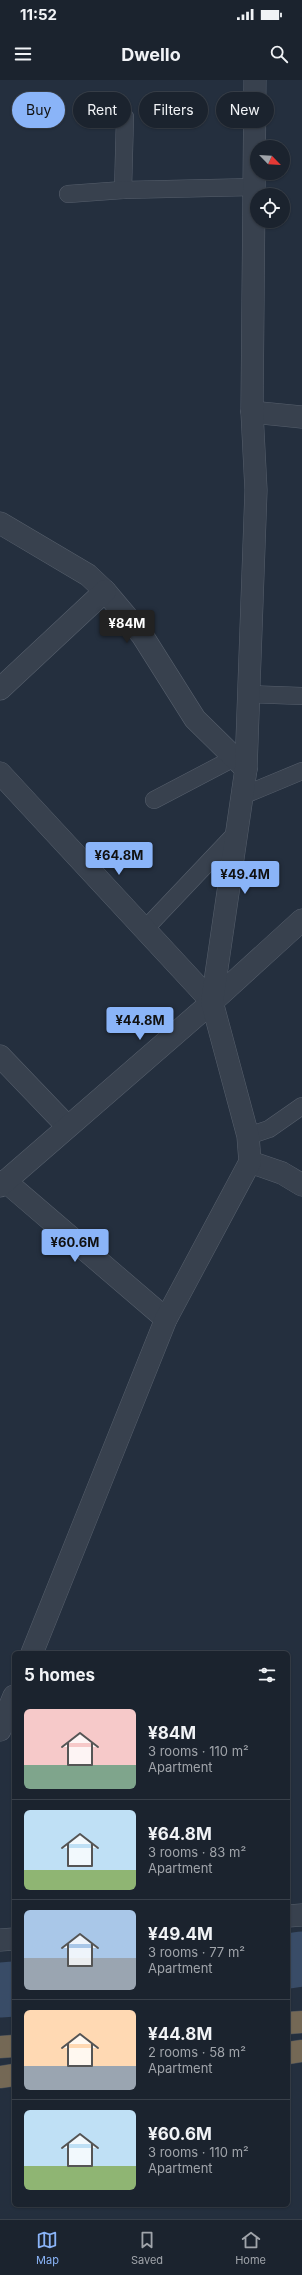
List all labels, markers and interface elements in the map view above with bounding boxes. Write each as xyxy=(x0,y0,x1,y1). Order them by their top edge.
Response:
text: 11:52 xyxy=(20,5,57,24)
icon: menu xyxy=(12,43,34,65)
icon: search xyxy=(268,43,290,65)
text: Dwello xyxy=(121,44,181,65)
chip: Buy xyxy=(12,92,65,128)
chip: Rent xyxy=(73,92,131,128)
chip: Filters xyxy=(139,92,208,128)
chip: New xyxy=(216,92,274,128)
north arrow xyxy=(250,140,290,180)
map controls xyxy=(250,140,290,228)
button: locate xyxy=(250,188,290,228)
pin: ¥84M xyxy=(103,610,151,644)
text: ¥84M xyxy=(109,615,145,631)
pin: ¥64.8M xyxy=(86,842,152,876)
text: ¥64.8M xyxy=(95,847,143,863)
pin: ¥49.4M xyxy=(212,861,278,895)
text: ¥49.4M xyxy=(220,866,270,882)
pin: ¥44.8M xyxy=(107,1007,173,1041)
text: ¥44.8M xyxy=(115,1012,165,1028)
pin: ¥60.6M xyxy=(42,1229,108,1263)
text: ¥60.6M xyxy=(51,1234,99,1250)
icon: filters xyxy=(256,1664,278,1686)
text: 5 homes xyxy=(24,1665,95,1685)
text: ¥84M xyxy=(148,1723,196,1743)
icon: home xyxy=(56,1725,104,1773)
text: 3 rooms · 110 m² xyxy=(148,1743,249,1759)
text: Apartment xyxy=(148,1759,213,1775)
text: ¥64.8M xyxy=(148,1824,212,1844)
icon: home xyxy=(56,1826,104,1874)
text: 3 rooms · 83 m² xyxy=(148,1844,246,1860)
text: Apartment xyxy=(148,1860,213,1876)
text: ¥49.4M xyxy=(148,1924,213,1944)
icon: home xyxy=(56,1926,104,1974)
text: 3 rooms · 77 m² xyxy=(148,1944,245,1960)
text: Apartment xyxy=(148,1960,213,1976)
text: ¥44.8M xyxy=(148,2024,212,2044)
icon: home xyxy=(56,2026,104,2074)
text: 2 rooms · 58 m² xyxy=(148,2044,246,2060)
text: Apartment xyxy=(148,2060,213,2076)
text: ¥60.6M xyxy=(148,2124,212,2144)
icon: home xyxy=(56,2126,104,2174)
text: 3 rooms · 110 m² xyxy=(148,2144,249,2160)
text: Apartment xyxy=(148,2160,213,2176)
tab: Map xyxy=(36,2229,59,2267)
tab: Saved xyxy=(131,2229,163,2267)
tab: Home xyxy=(235,2229,266,2267)

